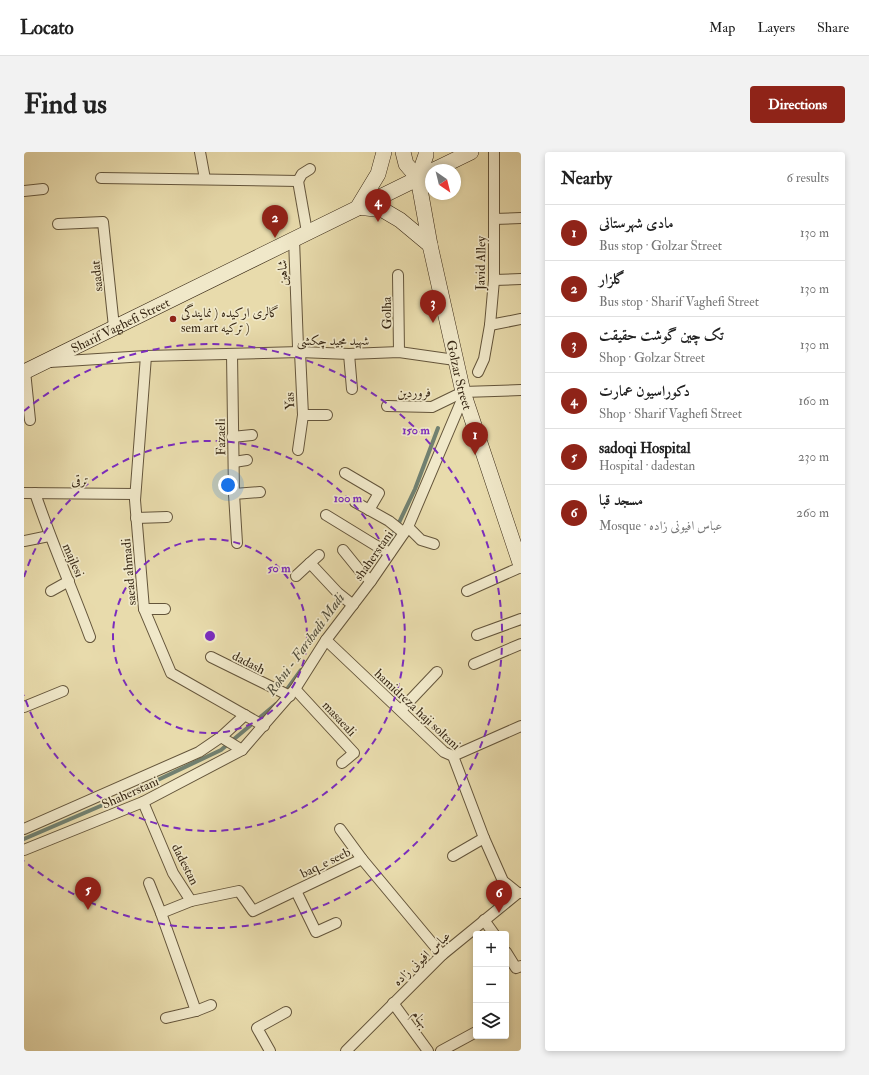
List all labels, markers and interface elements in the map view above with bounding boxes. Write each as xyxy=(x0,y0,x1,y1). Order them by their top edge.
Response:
text: Locato xyxy=(20,16,74,40)
text: Map xyxy=(709,19,735,36)
text: Layers xyxy=(757,19,795,36)
text: Share xyxy=(817,19,849,36)
button: Directions xyxy=(750,86,845,123)
text: Find us xyxy=(24,87,107,122)
north arrow xyxy=(425,164,461,200)
text: Nearby xyxy=(561,168,612,189)
text: 6 results xyxy=(786,170,829,186)
pin: 4 xyxy=(365,189,391,222)
pin: 2 xyxy=(262,205,288,238)
text: مادی شهرستانی xyxy=(599,214,673,233)
text: 1 xyxy=(572,225,576,241)
text: 130 m xyxy=(800,225,829,241)
street label: Javid Alley xyxy=(473,235,490,291)
text: Bus stop · Golzar Street xyxy=(599,238,722,254)
street label: شاهین xyxy=(274,259,292,286)
street label: saadat xyxy=(87,260,107,292)
text: گلزار xyxy=(599,270,625,289)
text: 2 xyxy=(571,281,577,297)
text: 130 m xyxy=(800,281,829,297)
pin: 3 xyxy=(420,290,446,323)
text: Bus stop · Sharif Vaghefi Street xyxy=(599,294,759,310)
street label: Sharif Vaghefi Street xyxy=(68,295,173,357)
street label: Golha xyxy=(379,296,395,329)
place label: گالری ارکیده ( نمایندگی sem art ترکیه ) xyxy=(181,303,279,336)
marker: گالری ارکیده ( نمایندگی sem art ترکیه ) xyxy=(168,314,178,324)
text: تک چین گوشت حقیقت xyxy=(599,326,724,345)
street label: شهید مجید چکشی xyxy=(297,333,369,350)
text: 3 xyxy=(572,337,577,353)
text: 130 m xyxy=(800,337,829,353)
street label: Golzar Street xyxy=(443,339,475,412)
text: Shop · Golzar Street xyxy=(599,350,705,366)
text: دکوراسیون عمارت xyxy=(599,382,690,401)
street label: فروردین xyxy=(397,384,431,402)
street label: Yas xyxy=(282,391,298,410)
text: 4 xyxy=(570,393,578,409)
text: 160 m xyxy=(798,393,829,409)
text: Shop · Sharif Vaghefi Street xyxy=(599,406,742,422)
street label: Fazaeli xyxy=(213,418,229,456)
pin: 1 xyxy=(462,422,488,455)
text: 150 m xyxy=(402,423,430,438)
text: sadoqi Hospital xyxy=(599,439,691,458)
text: 5 xyxy=(571,449,577,465)
text: 230 m xyxy=(798,449,829,465)
text: Hospital · dadestan xyxy=(599,458,695,474)
street label: ترقی xyxy=(71,473,89,489)
your location xyxy=(218,475,238,495)
text: 100 m xyxy=(334,491,363,506)
text: مسجد قبا xyxy=(599,491,643,510)
text: 6 xyxy=(571,505,577,521)
text: 260 m xyxy=(796,505,829,521)
text: Mosque · عباس افیونی زاده xyxy=(599,518,722,534)
street label: shaherstani xyxy=(351,527,397,584)
street label: saead ahmadi xyxy=(118,537,140,606)
street label: majlesi xyxy=(59,541,87,580)
text: 50 m xyxy=(267,561,291,576)
water label: Rokni - Farshadi Madi xyxy=(262,590,348,700)
centre of rings xyxy=(203,629,217,643)
street label: dadash xyxy=(229,648,268,678)
street label: hamidreza haji soltani xyxy=(371,666,464,754)
street label: masaeali xyxy=(319,698,360,740)
street label: Shaherstani xyxy=(99,773,162,813)
street label: dadestan xyxy=(168,841,202,888)
street label: baq_e seeb xyxy=(298,844,353,882)
pin: 5 xyxy=(75,877,101,910)
pin: 6 xyxy=(486,880,512,913)
street label: عباس افیونی زاده xyxy=(389,928,454,990)
map controls xyxy=(473,931,509,1039)
button: + xyxy=(473,931,509,967)
button: − xyxy=(473,967,509,1003)
button: layers xyxy=(473,1003,509,1039)
street label: بهنام xyxy=(406,1007,432,1034)

